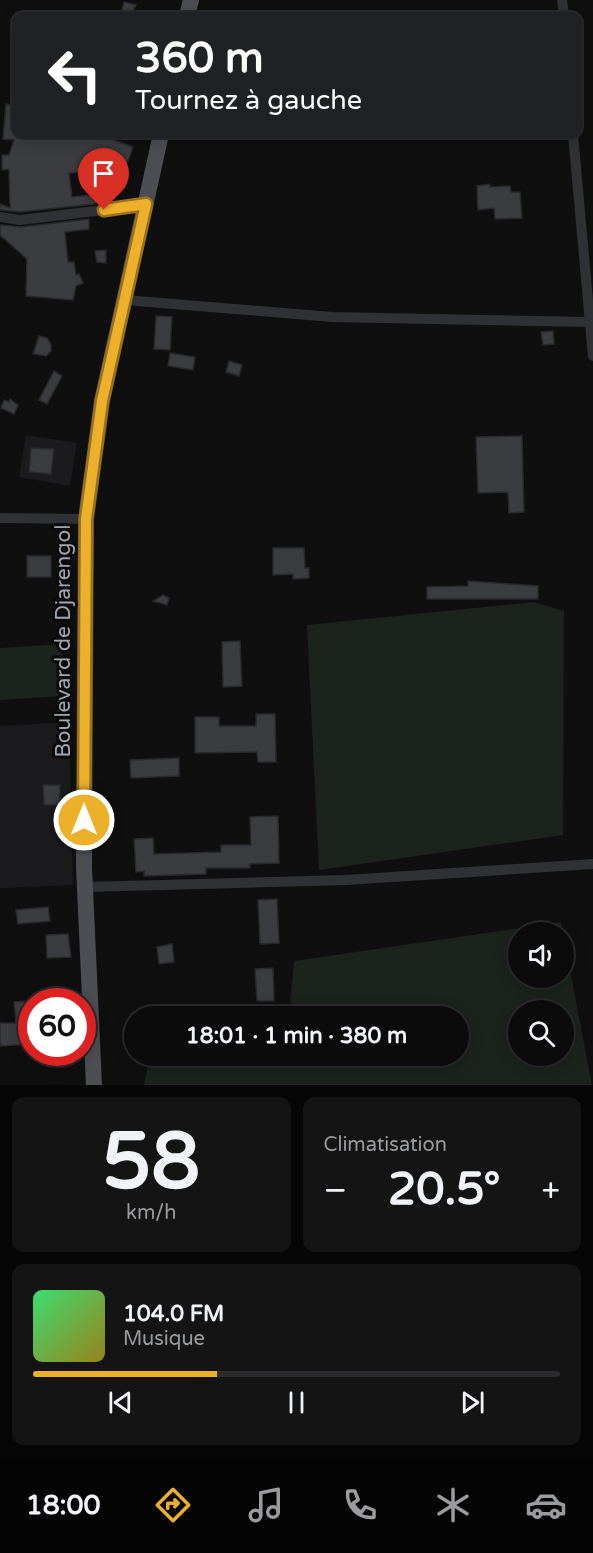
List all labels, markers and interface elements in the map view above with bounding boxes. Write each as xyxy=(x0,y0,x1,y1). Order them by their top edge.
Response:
text: 360 m xyxy=(135,33,264,84)
icon: left xyxy=(36,36,114,114)
text: Tournez à gauche xyxy=(135,84,362,117)
pin xyxy=(78,148,129,210)
icon: arrive xyxy=(87,157,120,190)
street label: Boulevard de Djarengol xyxy=(51,524,76,758)
position arrow xyxy=(52,788,116,852)
map controls xyxy=(508,922,574,1066)
button: sound xyxy=(508,922,574,988)
speed limit sign: 60 xyxy=(18,988,96,1066)
button: search xyxy=(508,1000,574,1066)
text: 18:01 · 1 min · 380 m xyxy=(186,1023,407,1049)
text: 58 xyxy=(102,1115,200,1209)
text: Climatisation xyxy=(324,1133,447,1157)
text: 20.5° xyxy=(388,1163,501,1217)
text: − xyxy=(324,1171,347,1210)
text: + xyxy=(541,1171,560,1210)
text: km/h xyxy=(126,1201,176,1225)
text: 104.0 FM xyxy=(123,1301,224,1327)
text: Musique xyxy=(123,1327,205,1351)
icon: previous xyxy=(104,1386,137,1419)
icon: pause xyxy=(280,1386,313,1419)
icon: next xyxy=(456,1386,489,1419)
icon: directions xyxy=(152,1484,194,1526)
icon: music xyxy=(245,1484,287,1526)
icon: phone xyxy=(339,1484,381,1526)
icon: climate xyxy=(432,1484,474,1526)
icon: car xyxy=(525,1484,567,1526)
text: 18:00 xyxy=(26,1489,101,1522)

